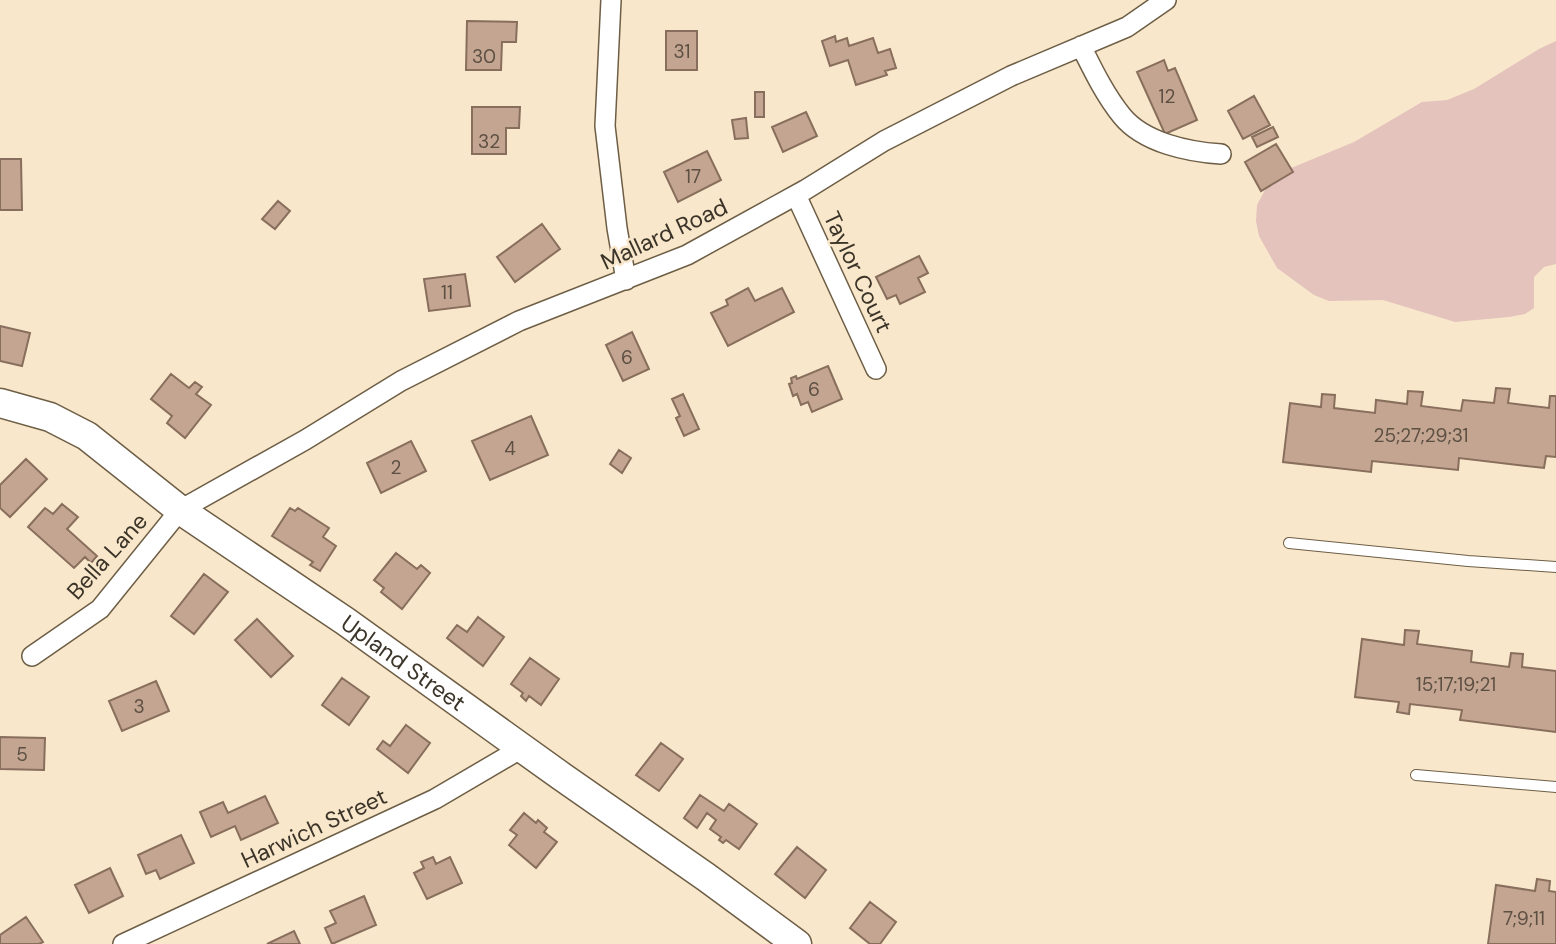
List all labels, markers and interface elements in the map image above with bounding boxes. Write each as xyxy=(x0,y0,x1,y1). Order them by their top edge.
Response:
house number: 31 xyxy=(674,39,690,64)
house number: 30 xyxy=(472,44,496,69)
house number: 12 xyxy=(1159,84,1175,109)
house number: 32 xyxy=(478,129,500,154)
house number: 17 xyxy=(685,164,701,189)
street label: Mallard Road xyxy=(596,192,732,276)
street label: Taylor Court xyxy=(817,207,899,337)
house number: 11 xyxy=(441,280,453,305)
house number: 6 xyxy=(621,345,633,370)
house number: 6 xyxy=(808,377,820,402)
house number: 25;27;29;31 xyxy=(1373,423,1469,448)
house number: 4 xyxy=(504,436,516,461)
house number: 2 xyxy=(391,455,402,480)
street label: Bella Lane xyxy=(60,506,154,606)
street label: Upland Street xyxy=(335,608,471,718)
house number: 15;17;19;21 xyxy=(1416,672,1496,697)
house number: 3 xyxy=(133,694,145,719)
house number: 5 xyxy=(16,742,28,767)
street label: Harwich Street xyxy=(236,781,392,875)
house number: 7;9;11 xyxy=(1503,906,1545,931)

